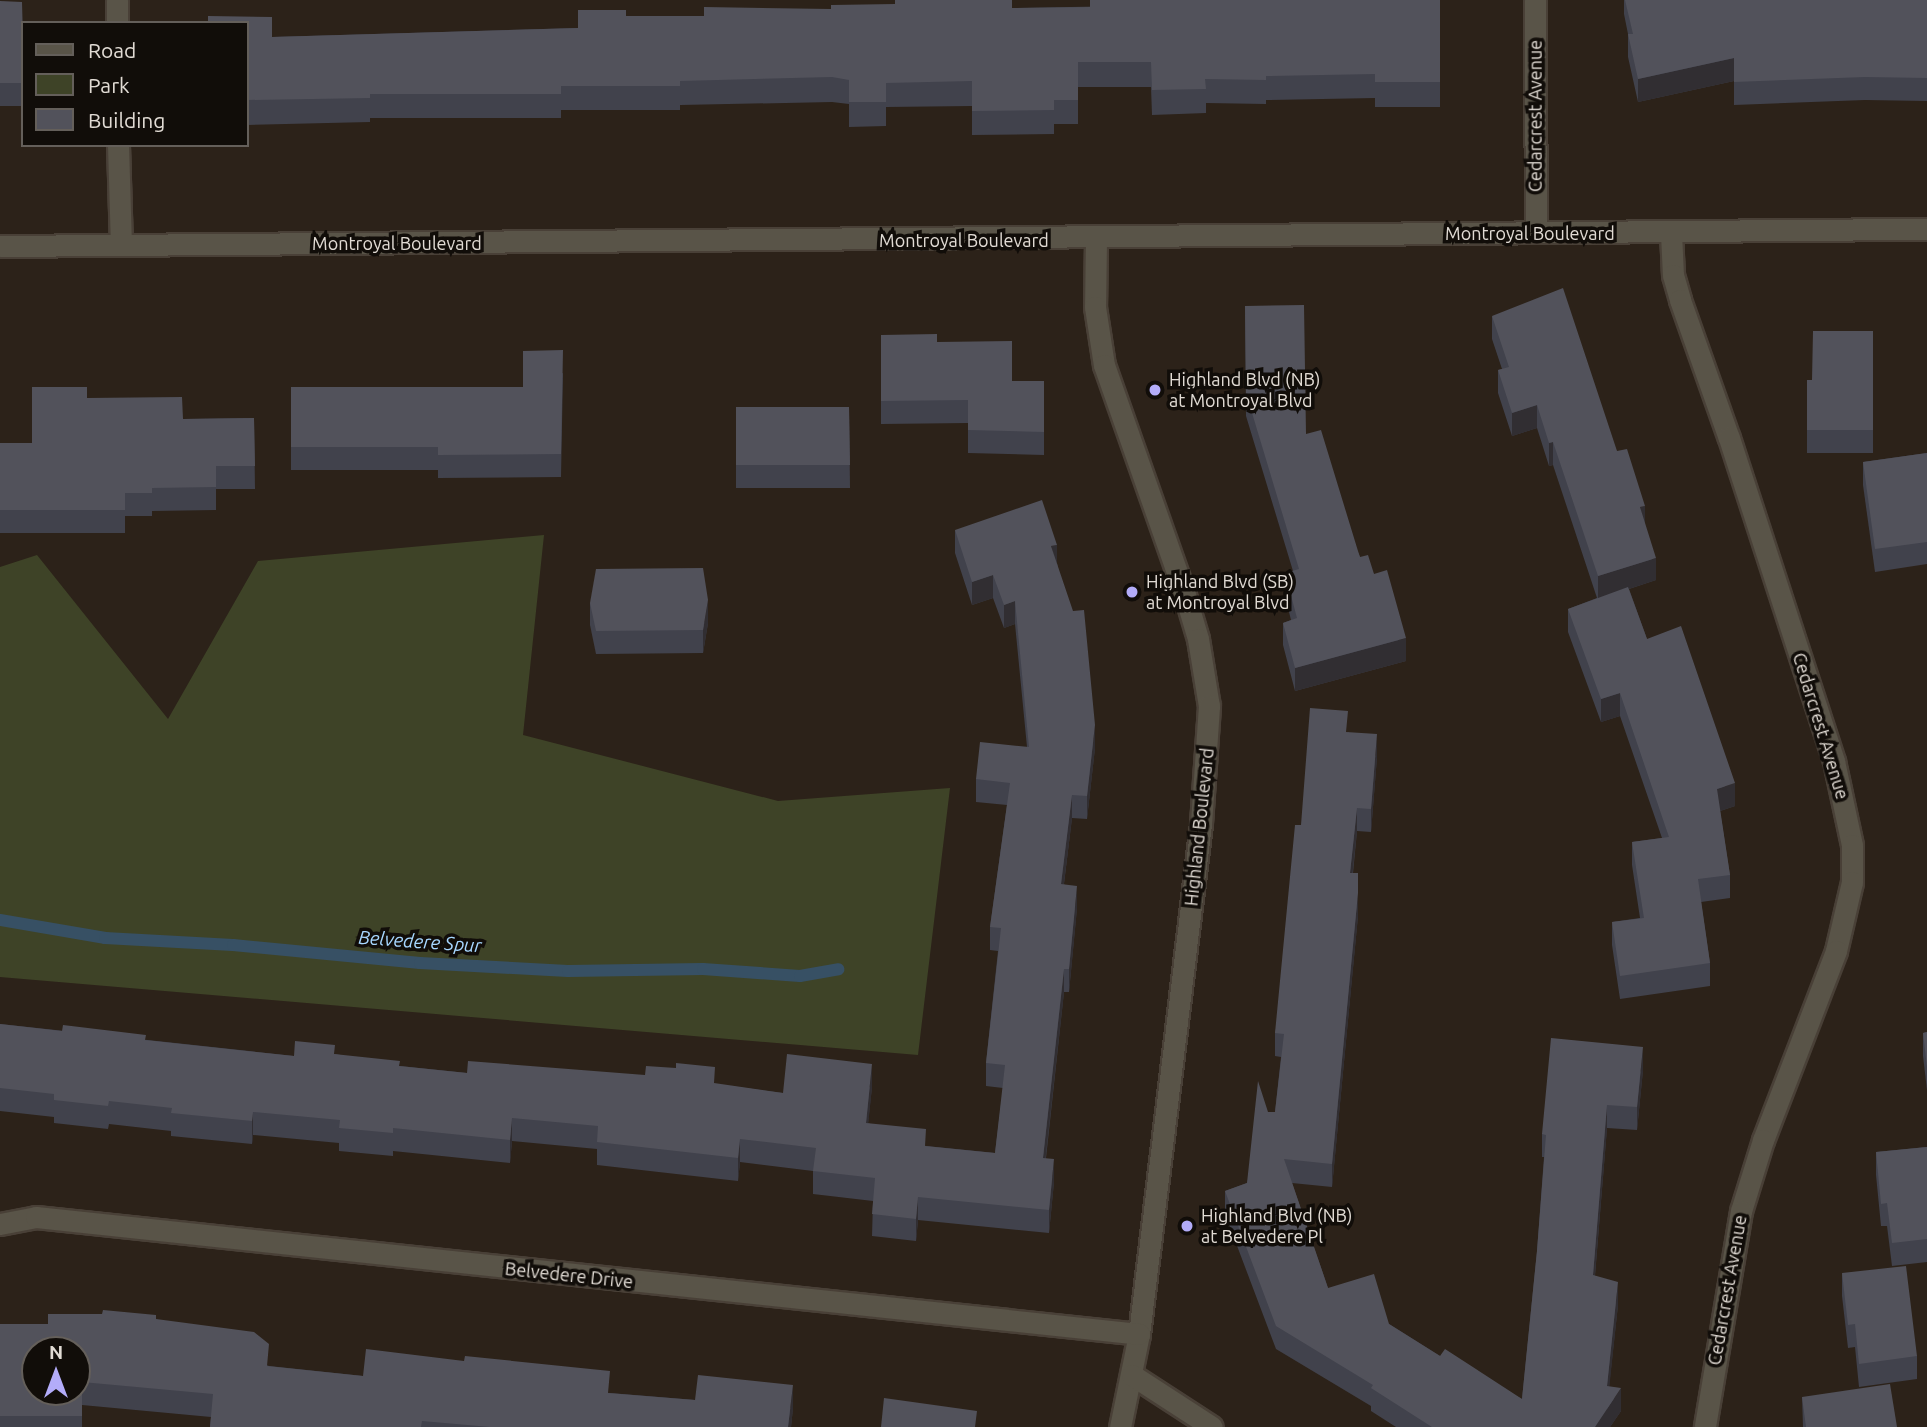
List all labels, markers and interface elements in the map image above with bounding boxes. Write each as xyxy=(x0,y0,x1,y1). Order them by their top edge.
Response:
legend xyxy=(21,21,248,147)
text: Road xyxy=(88,38,136,62)
street label: Cedarcrest Avenue xyxy=(1524,40,1546,192)
text: Park xyxy=(88,73,130,97)
text: Building xyxy=(88,108,165,132)
street label: Montroyal Boulevard xyxy=(1445,222,1615,244)
street label: Montroyal Boulevard xyxy=(879,229,1049,251)
street label: Montroyal Boulevard xyxy=(312,232,482,254)
place label: Highland Blvd (NB) at Montroyal Blvd xyxy=(1169,369,1320,412)
marker: Highland Blvd (NB) at Montroyal Blvd xyxy=(1147,382,1163,398)
place label: Highland Blvd (SB) at Montroyal Blvd xyxy=(1146,571,1294,614)
marker: Highland Blvd (SB) at Montroyal Blvd xyxy=(1124,584,1140,600)
street label: Cedarcrest Avenue xyxy=(1788,650,1854,802)
street label: Highland Boulevard xyxy=(1180,747,1218,907)
water label: Belvedere Spur xyxy=(358,926,482,958)
place label: Highland Blvd (NB) at Belvedere Pl xyxy=(1201,1205,1352,1248)
street label: Cedarcrest Avenue xyxy=(1703,1213,1751,1367)
marker: Highland Blvd (NB) at Belvedere Pl xyxy=(1179,1218,1195,1234)
street label: Belvedere Drive xyxy=(504,1258,634,1292)
north arrow xyxy=(21,1336,91,1406)
text: N xyxy=(49,1341,63,1363)

